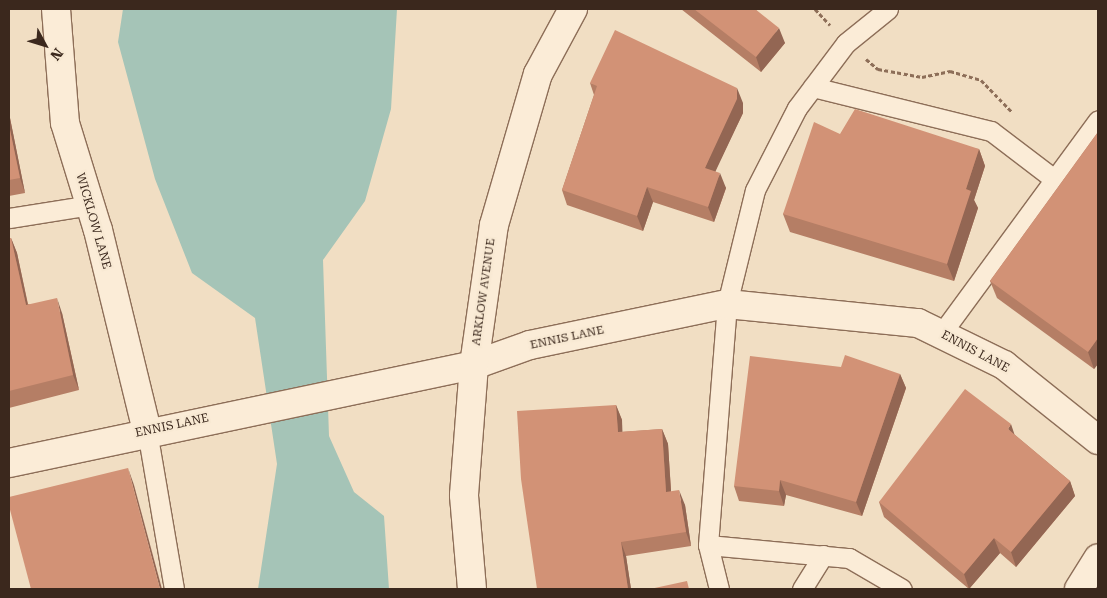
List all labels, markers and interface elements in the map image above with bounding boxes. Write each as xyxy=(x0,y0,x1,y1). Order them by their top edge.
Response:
north arrow xyxy=(20,20,70,70)
text: N xyxy=(47,45,66,64)
street label: WICKLOW LANE xyxy=(72,171,114,271)
street label: ARKLOW AVENUE xyxy=(469,237,499,347)
street label: ENNIS LANE xyxy=(529,323,605,353)
street label: ENNIS LANE xyxy=(938,328,1012,376)
street label: ENNIS LANE xyxy=(134,411,210,441)

